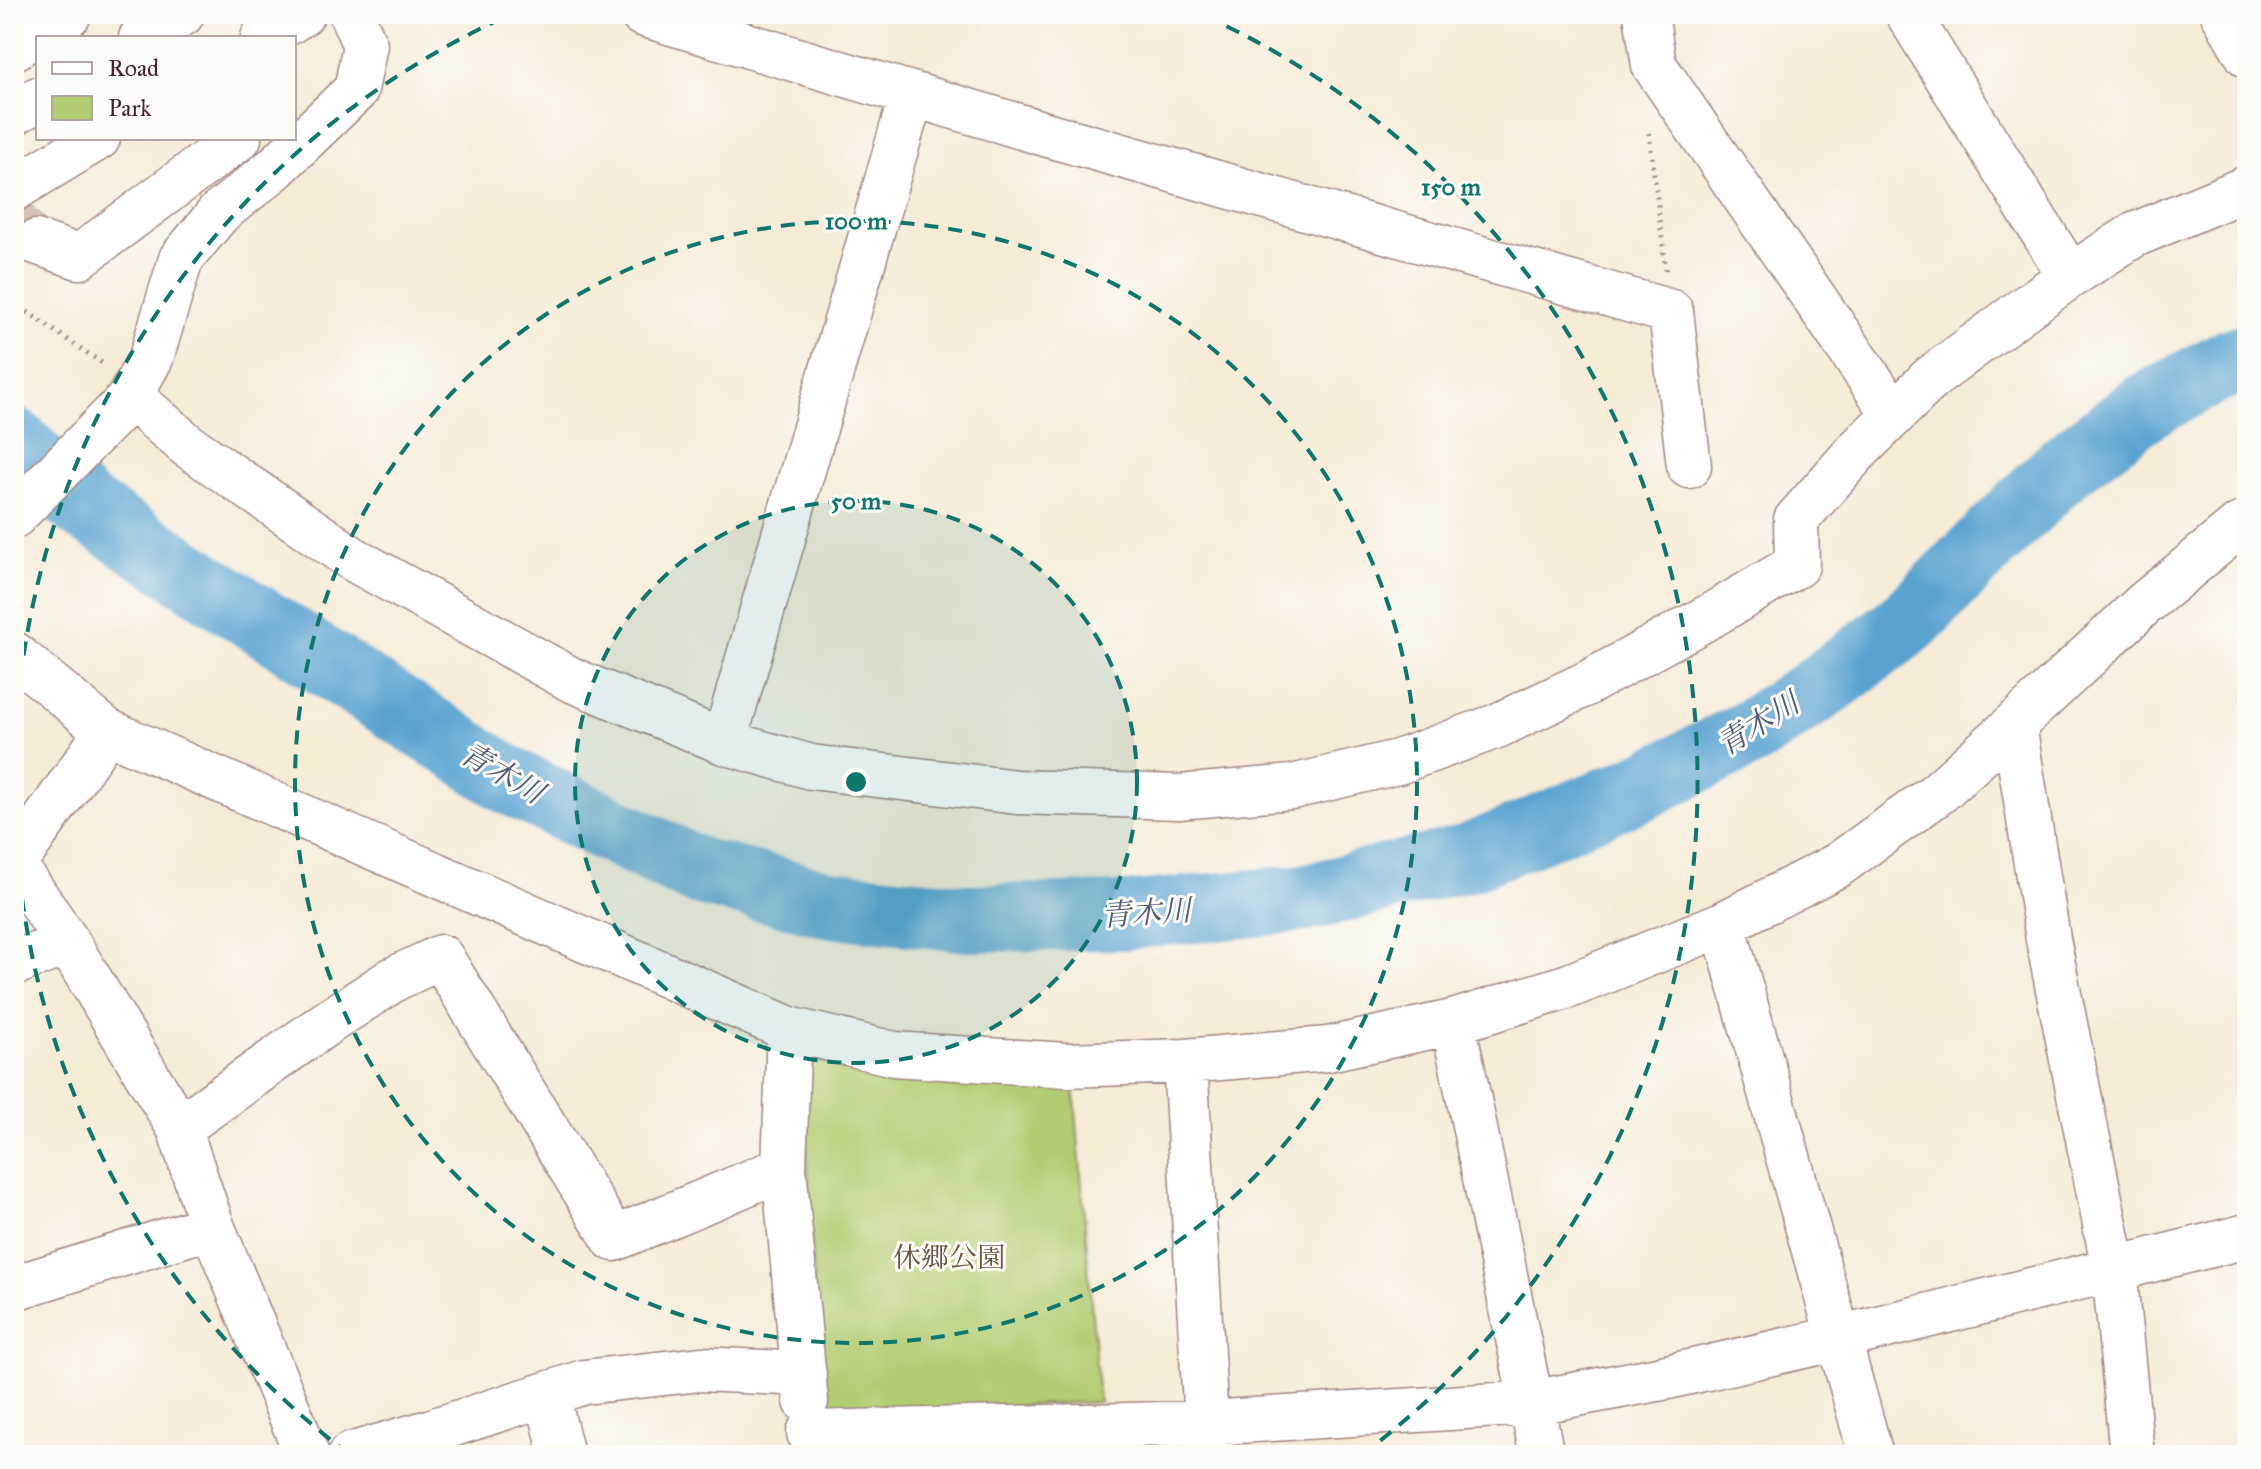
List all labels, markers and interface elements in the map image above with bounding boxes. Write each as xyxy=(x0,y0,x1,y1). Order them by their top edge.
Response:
legend xyxy=(36,36,296,140)
text: Road xyxy=(108,53,159,83)
text: Park xyxy=(108,93,152,123)
text: 150 m xyxy=(1421,172,1482,202)
text: 100 m xyxy=(825,206,888,236)
text: 50 m xyxy=(831,486,882,516)
water label: 青木川 xyxy=(1710,683,1808,763)
water label: 青木川 xyxy=(454,735,553,813)
centre of rings xyxy=(842,768,870,796)
water label: 青木川 xyxy=(1100,892,1195,934)
park label: 休郷公園 xyxy=(893,1240,1005,1275)

